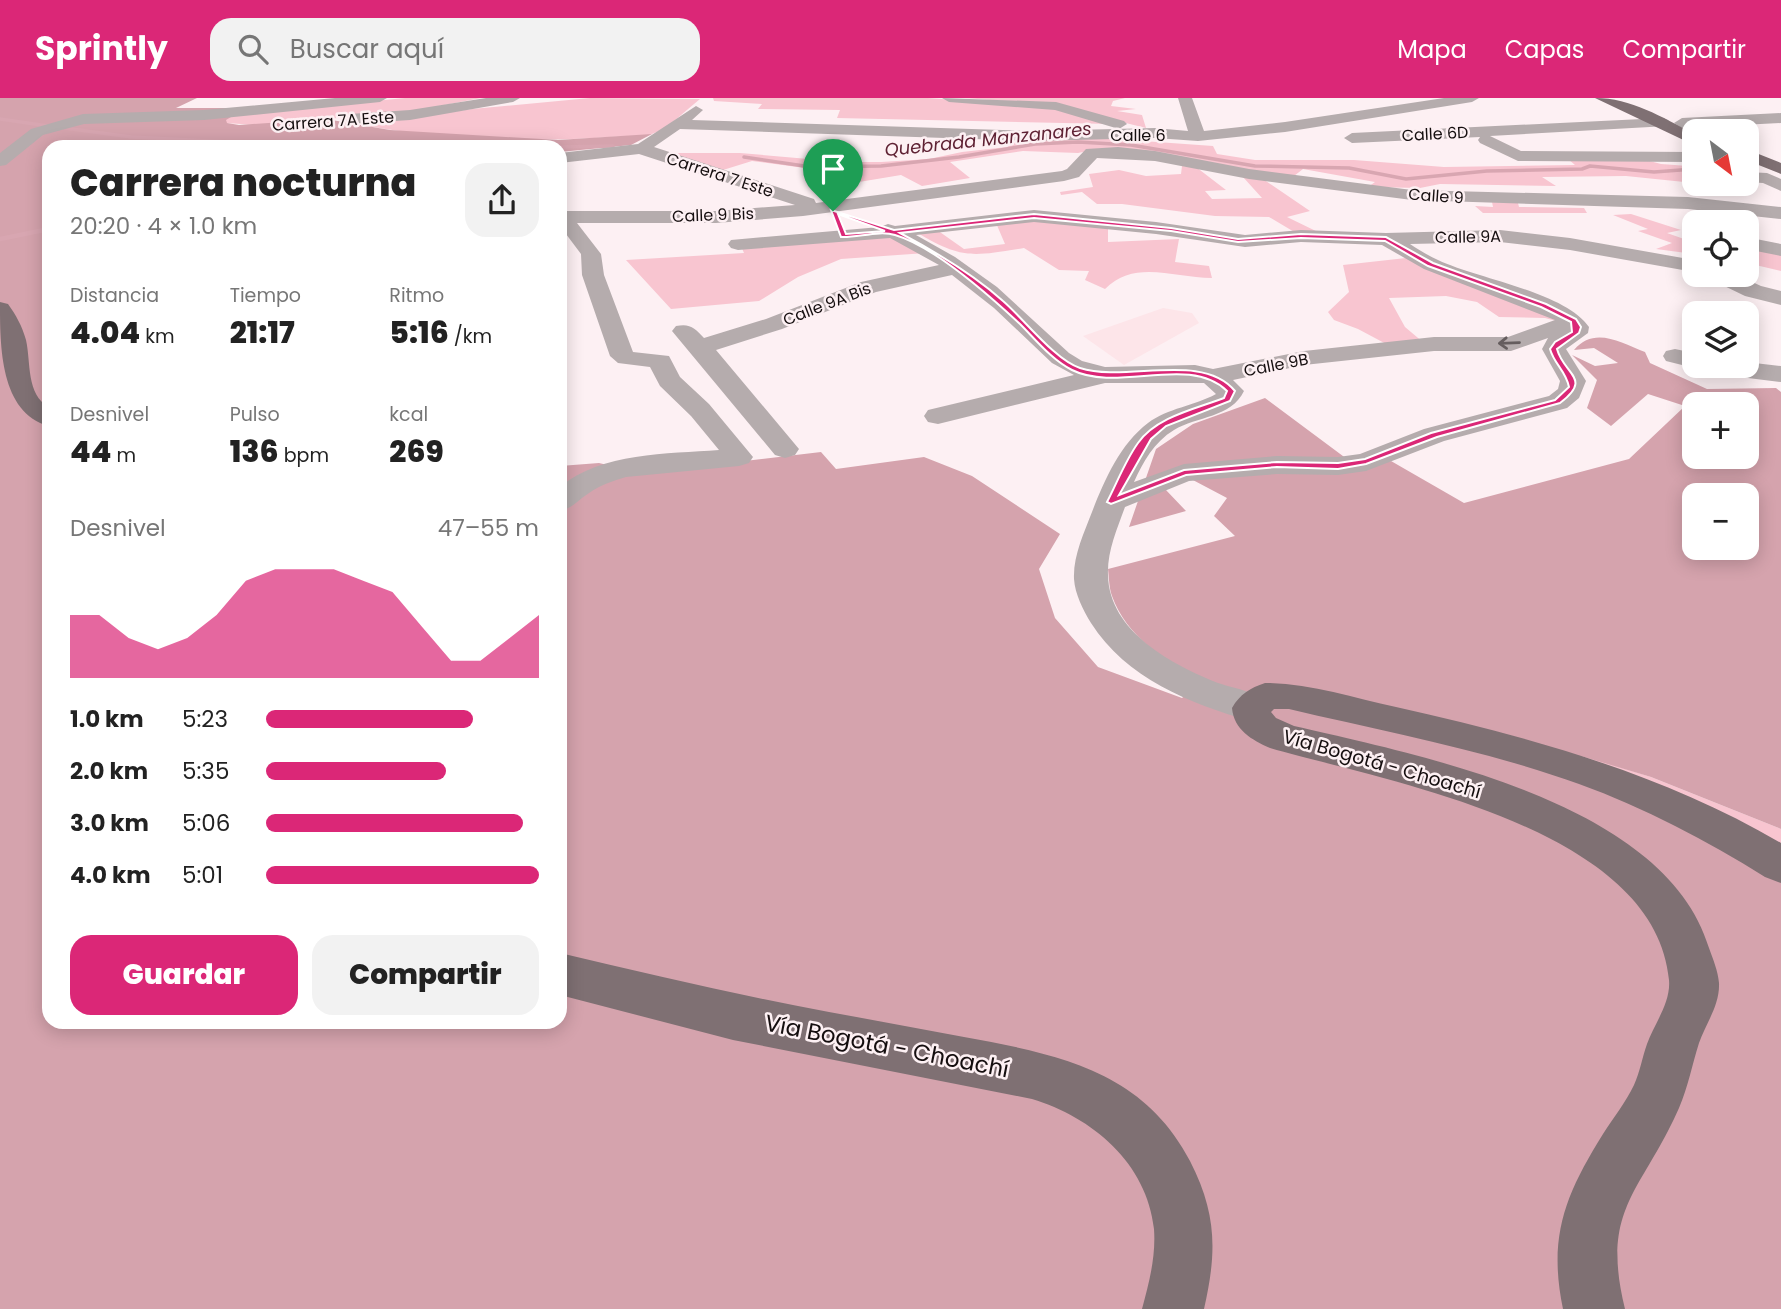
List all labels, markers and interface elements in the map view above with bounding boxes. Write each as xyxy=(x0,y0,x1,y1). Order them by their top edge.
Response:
search box xyxy=(210,18,700,81)
text: Sprintly xyxy=(35,25,168,72)
icon: search xyxy=(234,30,272,68)
text: Buscar aquí xyxy=(290,31,444,67)
text: Mapa xyxy=(1397,33,1467,66)
text: Capas xyxy=(1505,33,1584,66)
text: Compartir xyxy=(1622,33,1746,66)
street label: Carrera 7A Este xyxy=(271,105,395,137)
water label: Quebrada Manzanares xyxy=(883,116,1093,162)
north arrow xyxy=(1682,119,1759,196)
map controls xyxy=(1682,119,1759,560)
street label: Calle 6D xyxy=(1401,121,1469,147)
street label: Calle 6 xyxy=(1110,124,1166,147)
pin xyxy=(803,139,863,211)
street label: Carrera 7 Este xyxy=(663,147,777,203)
icon: arrive xyxy=(814,150,852,188)
text: Carrera nocturna xyxy=(70,156,416,209)
button: share xyxy=(465,163,539,237)
street label: Calle 9 xyxy=(1408,183,1464,209)
street label: Calle 9 Bis xyxy=(672,202,754,228)
text: 20:20 · 4 × 1.0 km xyxy=(70,210,257,242)
button: locate xyxy=(1682,210,1759,287)
street label: Calle 9A xyxy=(1435,225,1501,249)
street label: Calle 9A Bis xyxy=(780,277,874,331)
text: Distancia xyxy=(70,282,159,309)
text: Tiempo xyxy=(230,282,301,309)
text: Ritmo xyxy=(389,282,444,309)
button: layers xyxy=(1682,301,1759,378)
text: 4.04 xyxy=(70,311,140,354)
text: 21:17 xyxy=(230,311,295,354)
text: 5:16 xyxy=(389,311,449,354)
text: km xyxy=(140,323,175,350)
text: /km xyxy=(449,323,492,350)
one-way arrow xyxy=(1498,336,1521,349)
street label: Calle 9B xyxy=(1242,347,1310,383)
button: + xyxy=(1682,392,1759,469)
text: Desnivel xyxy=(70,401,149,428)
text: Pulso xyxy=(230,401,280,428)
text: kcal xyxy=(389,401,428,428)
text: 44 xyxy=(70,430,111,473)
text: 136 xyxy=(230,430,279,473)
text: 269 xyxy=(389,430,444,473)
text: m xyxy=(111,442,136,469)
text: bpm xyxy=(279,442,329,469)
button: − xyxy=(1682,483,1759,560)
text: Desnivel xyxy=(70,512,166,544)
text: 47–55 m xyxy=(438,512,539,544)
text: 1.0 km xyxy=(70,703,144,735)
text: 5:23 xyxy=(182,703,228,735)
street label: Vía Bogotá - Choachí xyxy=(1280,723,1484,805)
text: 2.0 km xyxy=(70,755,148,787)
text: 5:35 xyxy=(182,755,229,787)
text: 3.0 km xyxy=(70,807,149,839)
text: 5:06 xyxy=(182,807,230,839)
text: 4.0 km xyxy=(70,859,151,891)
text: 5:01 xyxy=(182,859,223,891)
button: Guardar xyxy=(70,935,298,1015)
button: Compartir xyxy=(312,935,539,1015)
street label: Vía Bogotá - Choachí xyxy=(762,1007,1012,1085)

